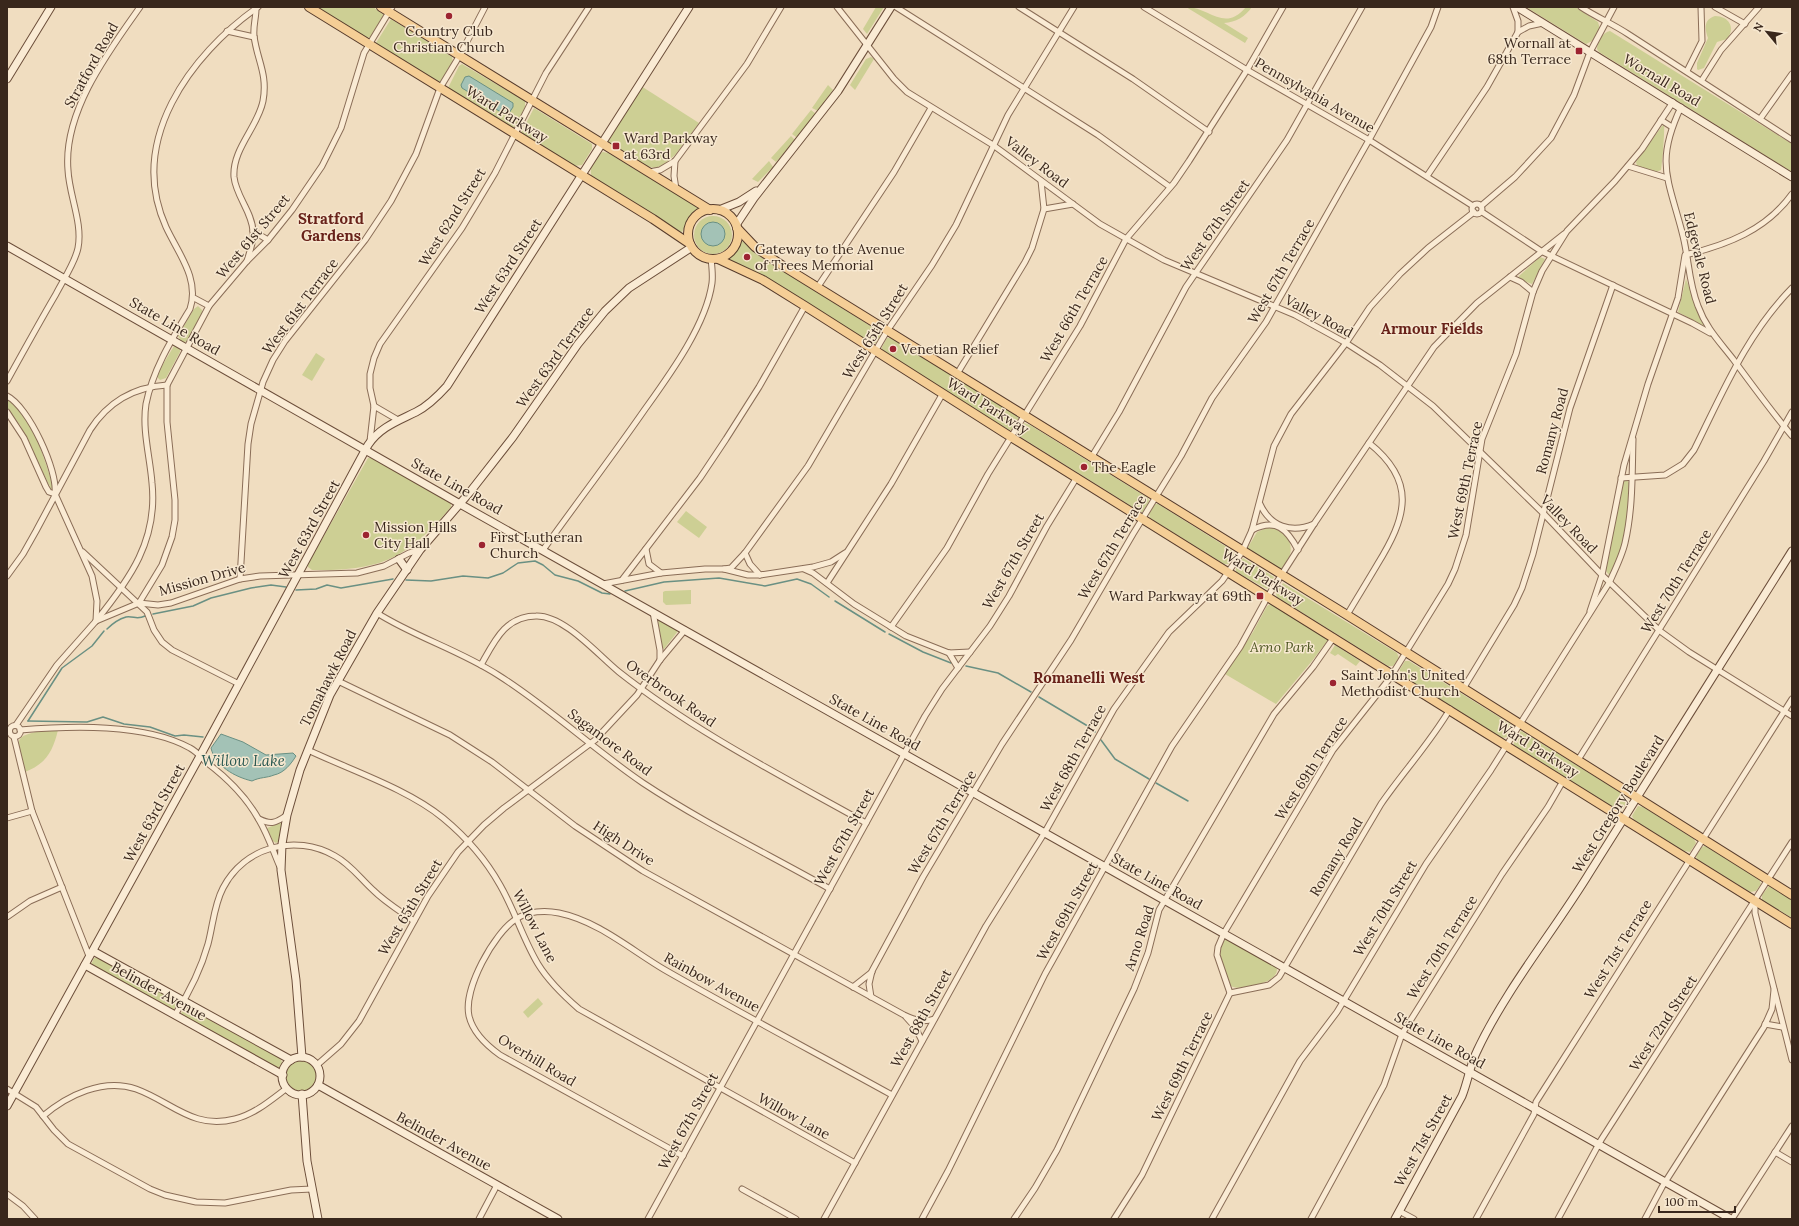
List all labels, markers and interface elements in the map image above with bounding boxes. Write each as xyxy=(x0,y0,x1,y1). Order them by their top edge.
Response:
marker: Country Club Christian Church xyxy=(444,11,454,21)
north arrow xyxy=(1747,12,1787,52)
street label: Stratford Road xyxy=(60,19,122,111)
text: N xyxy=(1750,20,1767,34)
place label: Country Club Christian Church xyxy=(393,22,505,56)
place label: Wornall at 68th Terrace xyxy=(1487,34,1572,68)
marker: Wornall at 68th Terrace xyxy=(1574,46,1584,56)
street label: Wornall Road xyxy=(1620,50,1704,110)
street label: Pennsylvania Avenue xyxy=(1252,53,1379,137)
street label: Ward Parkway xyxy=(463,82,552,147)
place label: Ward Parkway at 63rd xyxy=(624,129,718,163)
street label: Valley Road xyxy=(1001,132,1072,192)
marker: Ward Parkway at 63rd xyxy=(611,141,621,151)
street label: West 62nd Street xyxy=(415,164,490,269)
street label: West 67th Street xyxy=(1177,175,1254,274)
street label: West 61st Street xyxy=(212,190,294,282)
district label: Stratford Gardens xyxy=(298,209,364,245)
street label: Edgevale Road xyxy=(1680,210,1720,306)
street label: West 63rd Street xyxy=(470,214,546,317)
street label: West 67th Terrace xyxy=(1244,215,1319,327)
place label: Gateway to the Avenue of Trees Memorial xyxy=(755,240,905,274)
marker: Gateway to the Avenue of Trees Memorial xyxy=(742,252,752,262)
street label: West 66th Terrace xyxy=(1036,252,1112,366)
street label: West 61st Terrace xyxy=(258,254,342,358)
street label: West 65th Street xyxy=(838,279,912,382)
street label: Valley Road xyxy=(1281,290,1356,341)
street label: State Line Road xyxy=(127,293,223,359)
street label: West 63rd Terrace xyxy=(512,303,598,411)
district label: Armour Fields xyxy=(1381,319,1483,338)
place label: Venetian Relief xyxy=(900,340,1000,358)
marker: Venetian Relief xyxy=(888,344,898,354)
street label: Ward Parkway xyxy=(944,374,1033,439)
street label: Romany Road xyxy=(1532,386,1572,476)
street label: West 69th Terrace xyxy=(1444,419,1486,541)
street label: State Line Road xyxy=(408,454,506,518)
place label: The Eagle xyxy=(1092,458,1156,476)
marker: The Eagle xyxy=(1079,462,1089,472)
street label: West 63rd Street xyxy=(274,476,344,582)
street label: Valley Road xyxy=(1536,490,1601,557)
street label: West 67th Terrace xyxy=(1074,491,1150,602)
street label: West 67th Street xyxy=(978,509,1048,612)
place label: Mission Hills City Hall xyxy=(374,518,457,552)
street label: West 70th Terrace xyxy=(1637,525,1715,636)
place label: First Lutheran Church xyxy=(490,528,583,562)
marker: Mission Hills City Hall xyxy=(361,530,371,540)
marker: First Lutheran Church xyxy=(477,540,487,550)
street label: Ward Parkway xyxy=(1219,545,1308,610)
street label: Mission Drive xyxy=(157,558,248,600)
place label: Ward Parkway at 69th xyxy=(1109,587,1252,605)
marker: Ward Parkway at 69th xyxy=(1255,591,1265,601)
street label: Tomahawk Road xyxy=(296,626,360,730)
park label: Arno Park xyxy=(1249,638,1314,656)
street label: Overbrook Road xyxy=(622,655,720,731)
place label: Saint John's United Methodist Church xyxy=(1341,666,1465,700)
district label: Romanelli West xyxy=(1033,668,1146,687)
marker: Saint John's United Methodist Church xyxy=(1328,678,1338,688)
street label: State Line Road xyxy=(826,690,924,754)
street label: West 68th Terrace xyxy=(1036,701,1110,815)
street label: Sagamore Road xyxy=(564,705,656,779)
street label: West 69th Terrace xyxy=(1271,712,1352,823)
street label: Ward Parkway xyxy=(1494,717,1583,782)
street label: West Gregory Boulevard xyxy=(1568,732,1668,876)
water label: Willow Lake xyxy=(201,751,285,770)
street label: West 63rd Street xyxy=(119,760,189,866)
street label: West 67th Terrace xyxy=(904,766,980,877)
street label: West 67th Street xyxy=(810,785,878,889)
street label: Romany Road xyxy=(1305,814,1367,900)
street label: High Drive xyxy=(590,816,659,870)
street label: State Line Road xyxy=(1108,849,1206,913)
street label: West 65th Street xyxy=(374,855,446,959)
street label: West 70th Street xyxy=(1349,856,1421,959)
street label: West 69th Street xyxy=(1032,858,1102,963)
street label: Willow Lane xyxy=(509,886,561,966)
street label: West 70th Terrace xyxy=(1403,891,1481,1002)
street label: West 71st Terrace xyxy=(1580,896,1656,1002)
street label: Arno Road xyxy=(1120,903,1158,974)
street label: Rainbow Avenue xyxy=(661,948,764,1016)
street label: Belinder Avenue xyxy=(108,957,210,1025)
street label: West 68th Street xyxy=(887,965,956,1070)
street label: West 72nd Street xyxy=(1625,971,1701,1074)
street label: West 69th Terrace xyxy=(1148,1008,1217,1124)
street label: State Line Road xyxy=(1391,1008,1489,1072)
street label: Overhill Road xyxy=(495,1030,579,1090)
street label: West 67th Street xyxy=(654,1069,722,1173)
street label: Willow Lane xyxy=(755,1089,834,1143)
street label: West 71st Street xyxy=(1390,1090,1456,1190)
street label: Belinder Avenue xyxy=(393,1107,495,1175)
scale bar xyxy=(1659,1188,1735,1214)
text: 100 m xyxy=(1665,1194,1698,1209)

